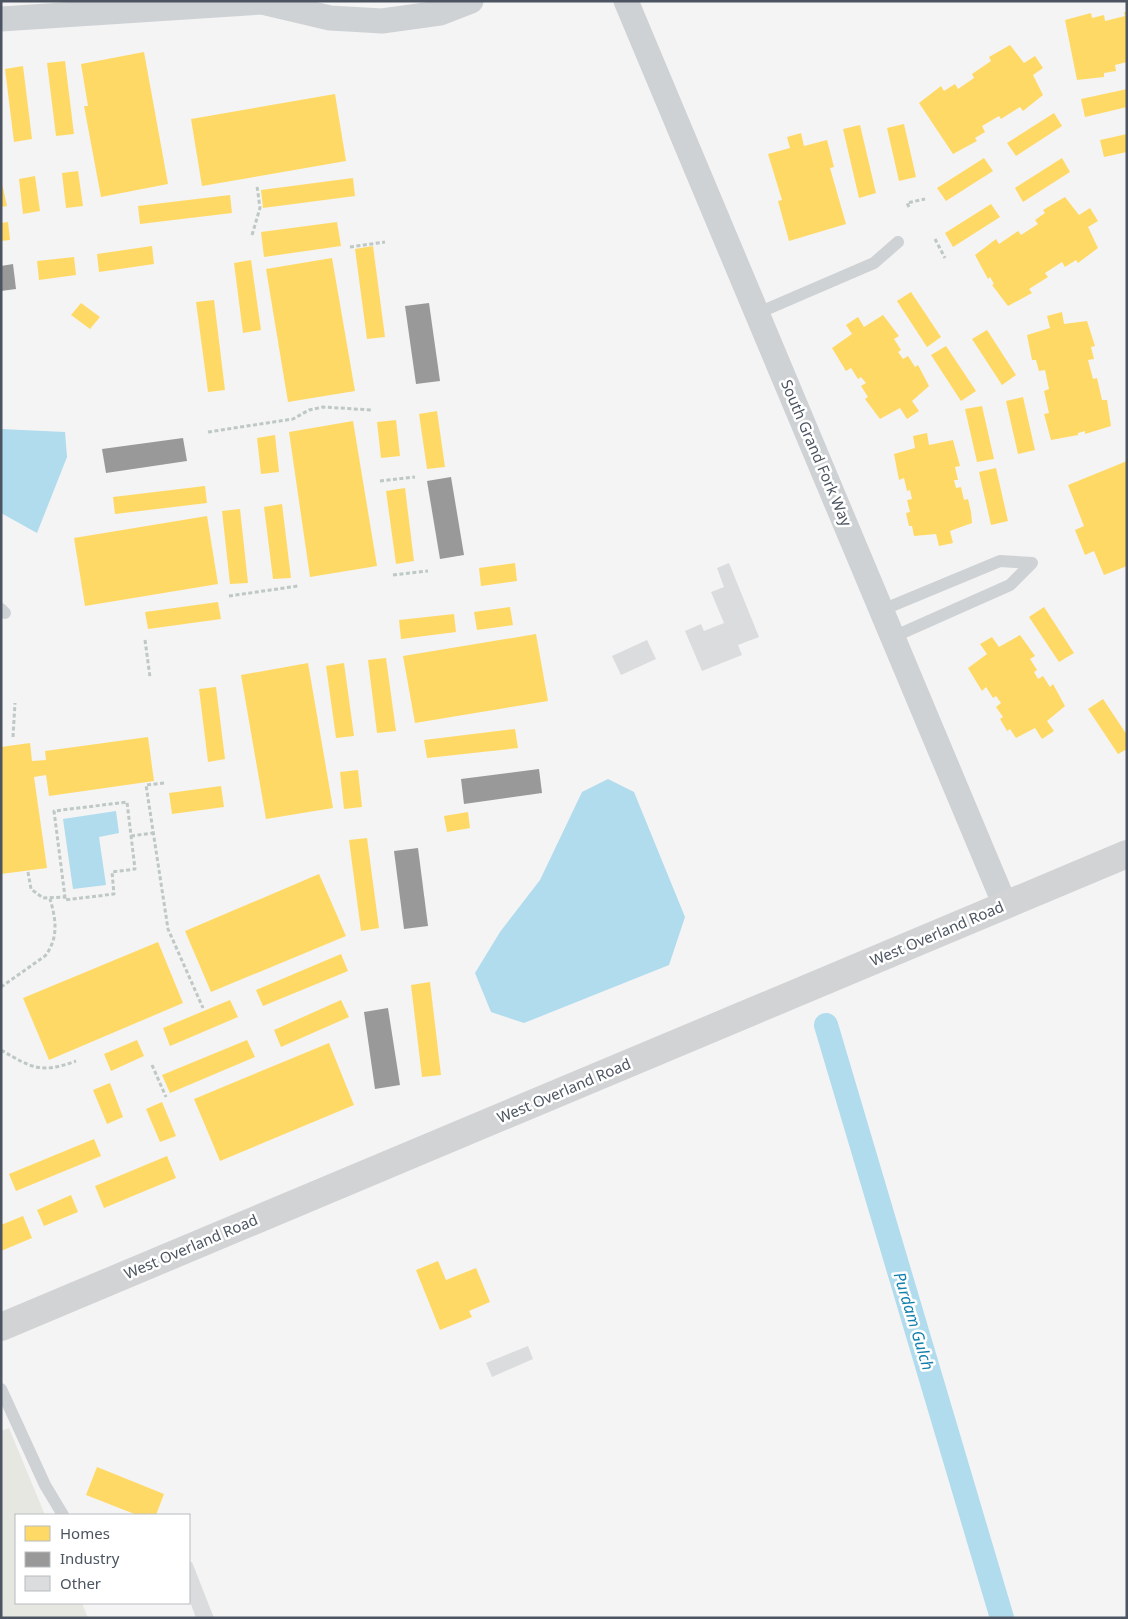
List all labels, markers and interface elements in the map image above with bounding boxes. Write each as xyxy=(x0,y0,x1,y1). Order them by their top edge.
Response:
street label: South Grand Fork Way xyxy=(777,376,857,529)
street label: West Overland Road xyxy=(867,896,1006,970)
street label: West Overland Road xyxy=(494,1053,633,1127)
street label: West Overland Road xyxy=(121,1209,260,1283)
water label: Purdam Gulch xyxy=(889,1269,939,1373)
legend xyxy=(15,1514,190,1604)
text: Homes xyxy=(60,1523,110,1543)
text: Industry xyxy=(60,1548,120,1568)
text: Other xyxy=(60,1573,101,1593)

